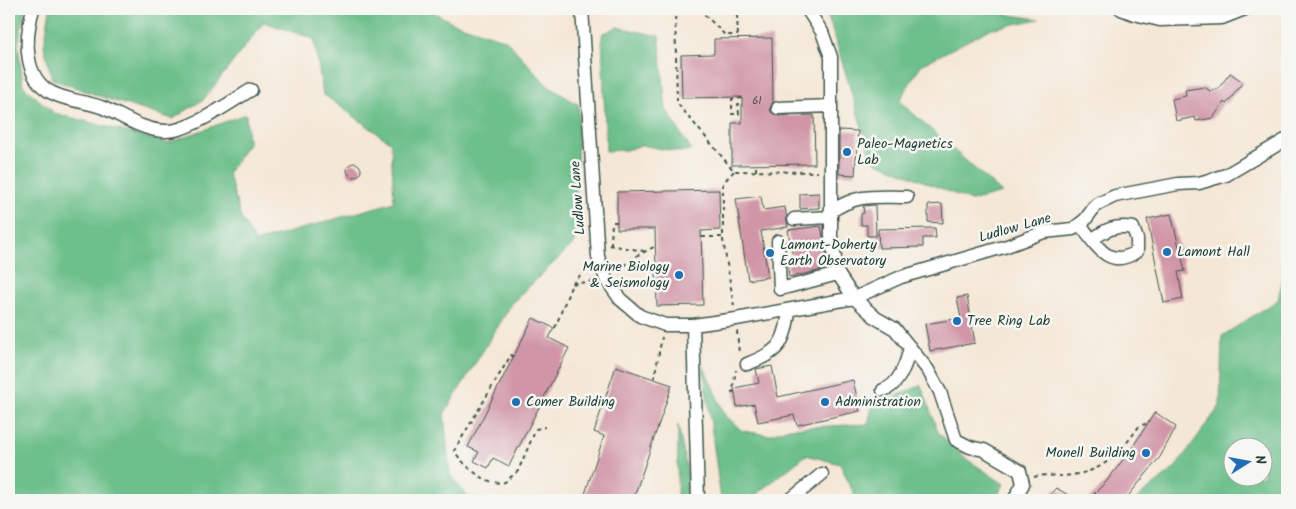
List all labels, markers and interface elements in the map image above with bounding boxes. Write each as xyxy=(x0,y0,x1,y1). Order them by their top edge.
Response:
house number: 61 xyxy=(752,92,762,110)
place label: Paleo-Magnetics Lab xyxy=(857,133,953,171)
marker: Paleo-Magnetics Lab xyxy=(841,146,853,158)
street label: Ludlow Lane xyxy=(564,160,592,236)
street label: Ludlow Lane xyxy=(976,207,1054,249)
place label: Lamont-Doherty Earth Observatory xyxy=(780,234,887,272)
place label: Lamont Hall xyxy=(1177,241,1251,263)
marker: Lamont Hall xyxy=(1161,246,1173,258)
marker: Lamont-Doherty Earth Observatory xyxy=(764,247,776,259)
place label: Marine Biology & Seismology xyxy=(582,256,669,294)
marker: Marine Biology & Seismology xyxy=(673,269,685,281)
place label: Tree Ring Lab xyxy=(967,310,1051,332)
marker: Tree Ring Lab xyxy=(951,315,963,327)
place label: Comer Building xyxy=(526,391,615,413)
place label: Administration xyxy=(835,391,921,413)
marker: Comer Building xyxy=(510,396,522,408)
marker: Administration xyxy=(819,396,831,408)
north arrow xyxy=(1224,436,1274,486)
place label: Monell Building xyxy=(1046,442,1136,464)
marker: Monell Building xyxy=(1140,447,1152,459)
text: N xyxy=(1248,453,1271,466)

